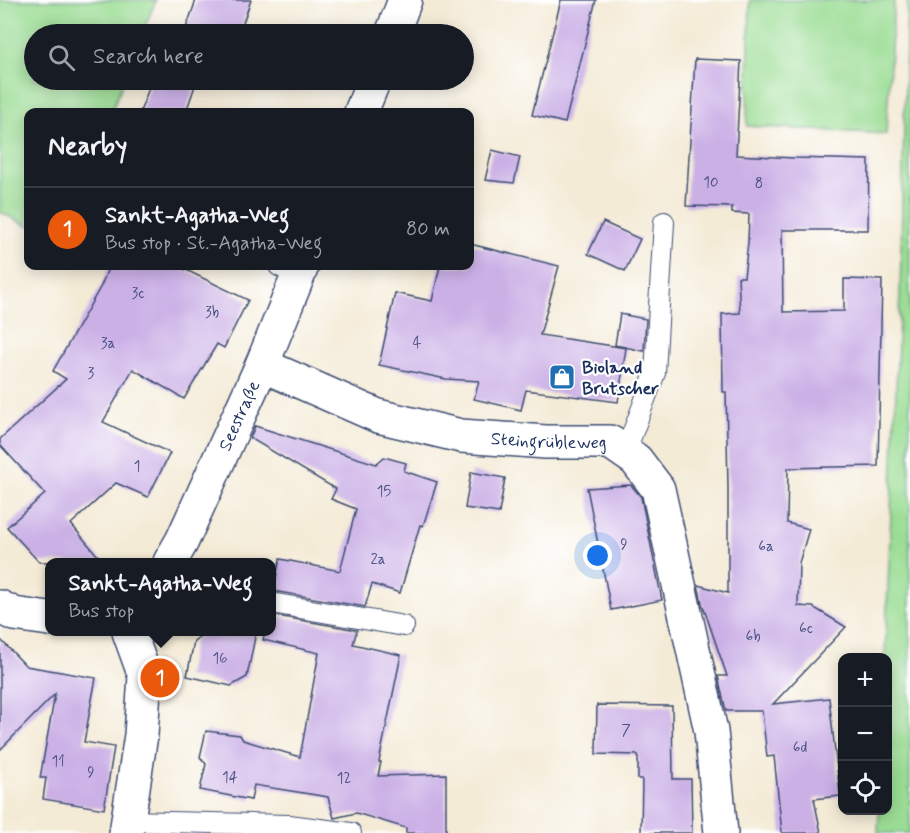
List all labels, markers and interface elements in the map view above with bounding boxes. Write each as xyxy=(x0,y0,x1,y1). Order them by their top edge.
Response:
search box xyxy=(24,24,474,90)
icon: search xyxy=(45,41,78,74)
text: Search here xyxy=(93,43,204,71)
text: Nearby xyxy=(48,130,127,164)
house number: 10 xyxy=(703,173,719,193)
house number: 8 xyxy=(755,174,763,194)
text: Sankt-Agatha-Weg xyxy=(105,202,289,230)
text: 1 xyxy=(63,216,72,243)
text: 80 m xyxy=(406,216,450,243)
text: Bus stop · St.-Agatha-Weg xyxy=(105,230,322,257)
house number: 3c xyxy=(132,284,144,304)
house number: 3b xyxy=(205,303,219,323)
house number: 4 xyxy=(413,333,422,353)
house number: 3a xyxy=(101,334,116,354)
place label: Bioland Brutscher xyxy=(582,356,659,401)
shop icon: Bioland Brutscher xyxy=(547,362,577,392)
house number: 3 xyxy=(88,364,95,384)
street label: Seestraße xyxy=(213,377,266,455)
street label: Steingrübleweg xyxy=(490,427,607,456)
house number: 1 xyxy=(134,457,140,477)
house number: 15 xyxy=(377,482,391,502)
house number: 9 xyxy=(620,535,628,555)
house number: 6a xyxy=(758,537,774,557)
your location xyxy=(583,541,612,570)
house number: 2a xyxy=(370,550,386,570)
popup xyxy=(45,558,276,636)
text: Sankt-Agatha-Weg xyxy=(68,570,253,598)
text: Bus stop xyxy=(68,598,135,625)
house number: 6c xyxy=(799,619,813,639)
house number: 6b xyxy=(745,627,761,647)
house number: 16 xyxy=(212,649,228,669)
map controls xyxy=(838,653,892,815)
button: + xyxy=(838,653,892,707)
pin: 1 xyxy=(140,656,180,700)
button: − xyxy=(838,707,892,761)
house number: 7 xyxy=(621,721,631,741)
house number: 6d xyxy=(793,738,807,758)
house number: 11 xyxy=(51,752,65,772)
button: locate xyxy=(838,761,892,815)
house number: 9 xyxy=(87,763,95,783)
house number: 14 xyxy=(222,768,238,788)
house number: 12 xyxy=(337,769,351,789)

